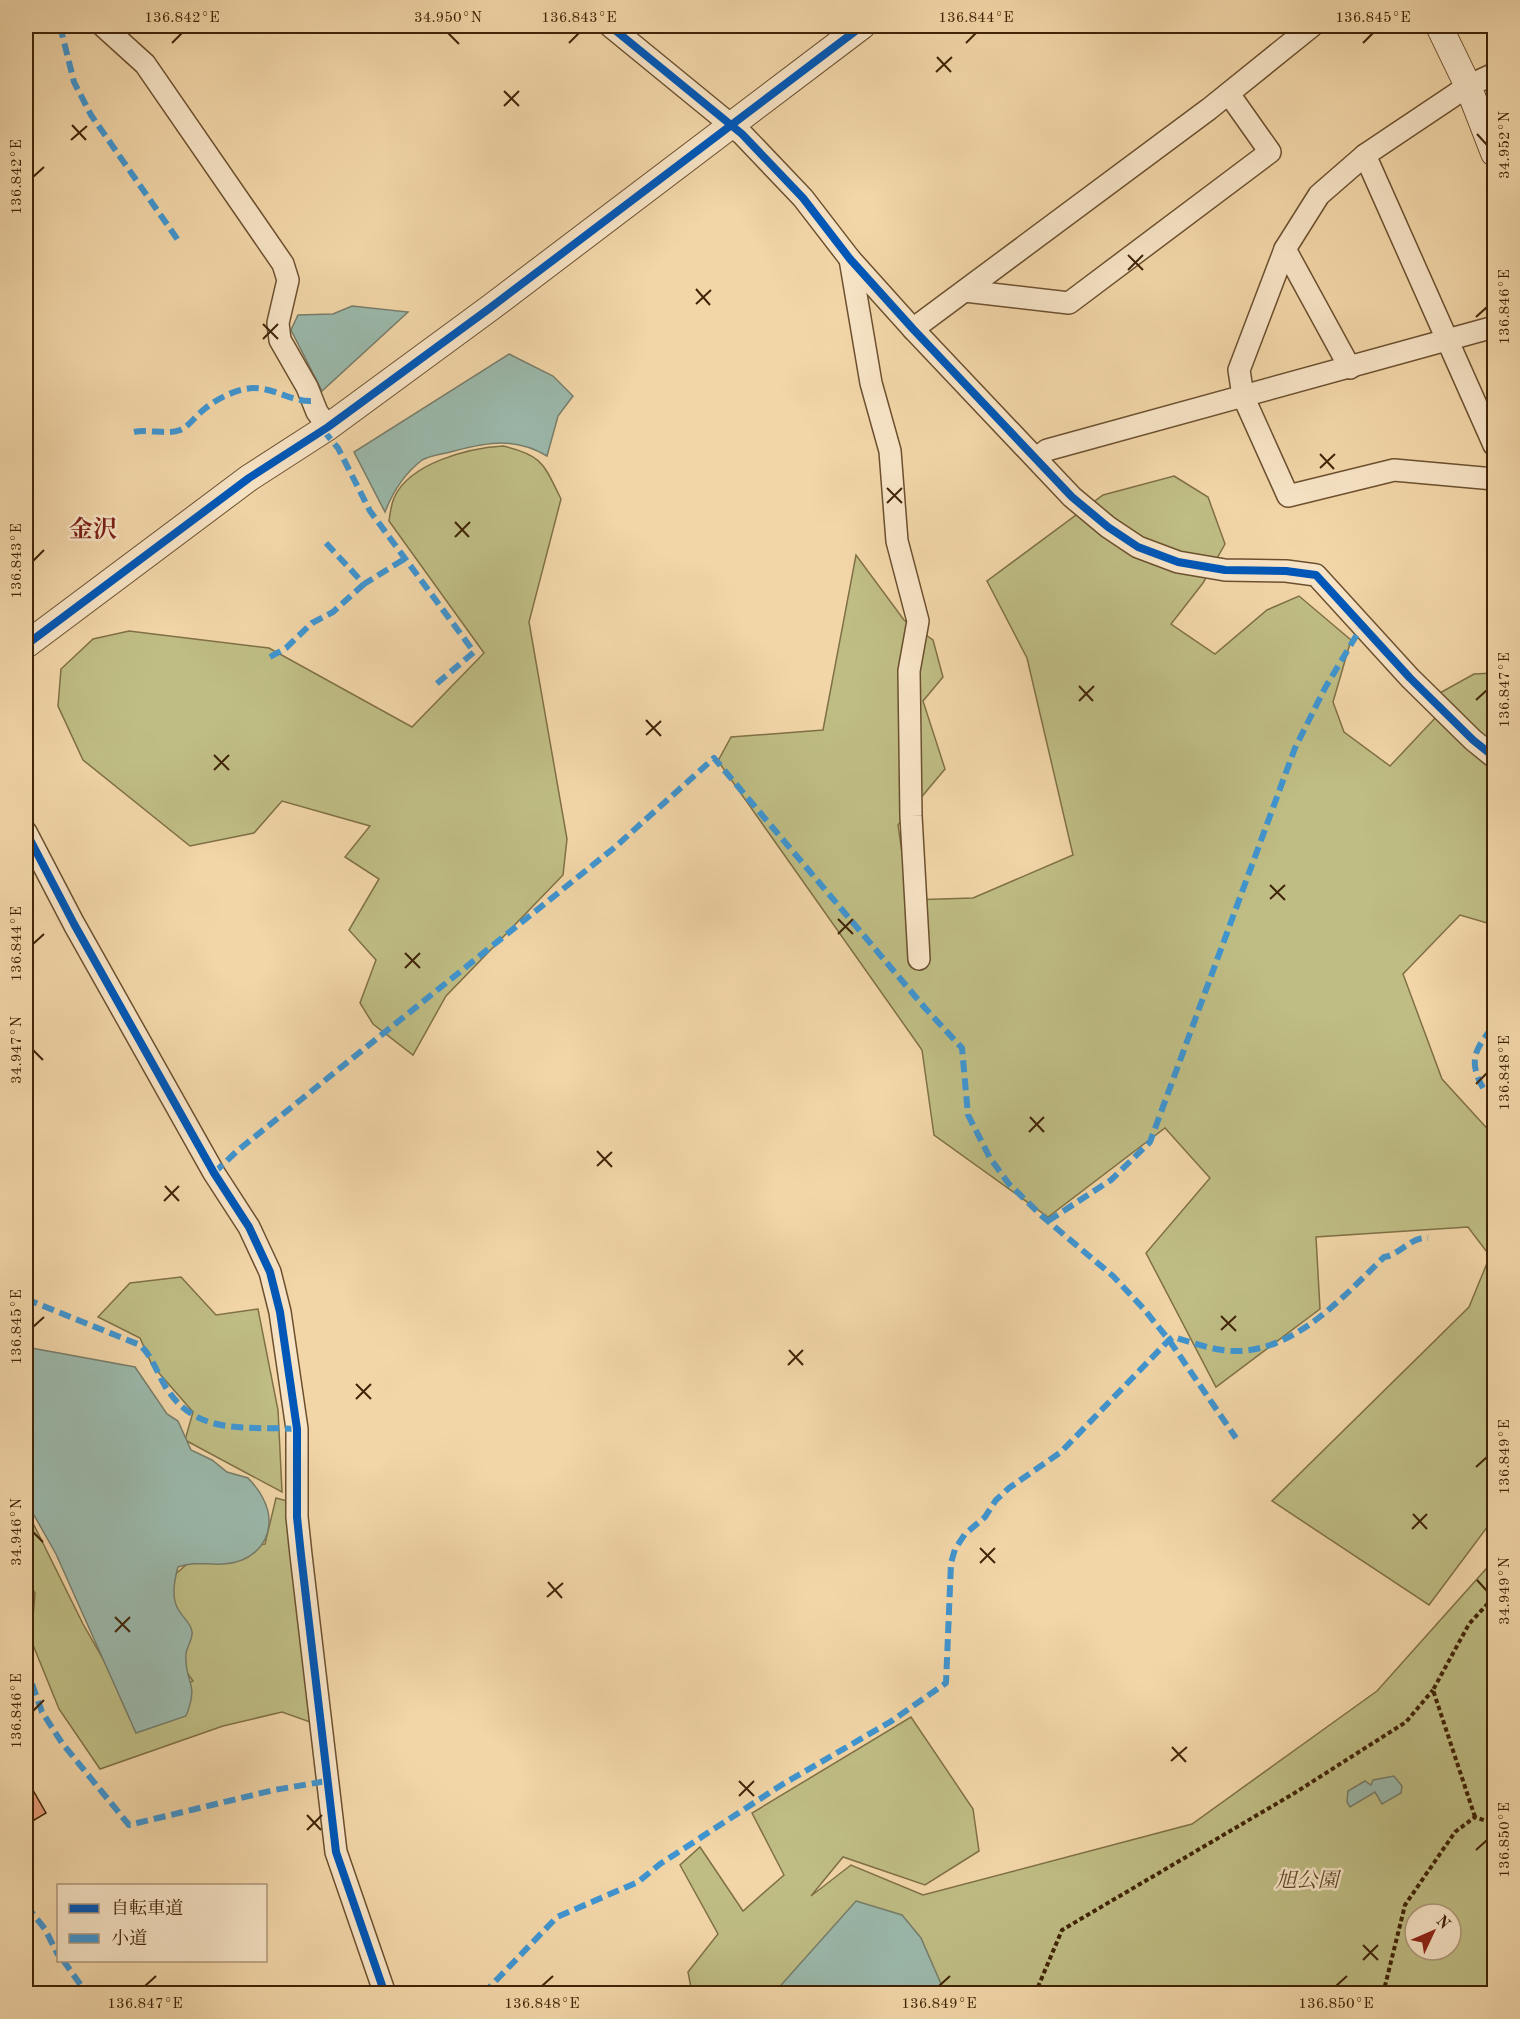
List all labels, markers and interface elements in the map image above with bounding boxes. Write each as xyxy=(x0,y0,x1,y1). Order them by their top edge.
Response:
text: 136.842°E xyxy=(144,11,220,26)
text: 34.950°N xyxy=(414,11,482,26)
text: 136.843°E xyxy=(541,11,617,26)
text: 136.844°E xyxy=(938,11,1014,26)
text: 136.845°E xyxy=(1335,11,1411,26)
text: 34.952°N xyxy=(1498,111,1513,179)
text: 136.842°E xyxy=(10,139,25,215)
text: 136.846°E xyxy=(1498,269,1513,345)
district label: 金沢 xyxy=(69,516,117,543)
text: 136.843°E xyxy=(10,523,25,599)
text: 136.847°E xyxy=(1498,652,1513,728)
text: 136.844°E xyxy=(10,906,25,982)
text: 34.947°N xyxy=(10,1016,25,1084)
text: 136.848°E xyxy=(1498,1035,1513,1111)
text: 136.845°E xyxy=(10,1289,25,1365)
text: 136.849°E xyxy=(1498,1419,1513,1495)
text: 34.946°N xyxy=(10,1498,25,1566)
text: 34.949°N xyxy=(1498,1557,1513,1625)
text: 136.846°E xyxy=(10,1673,25,1749)
text: 136.850°E xyxy=(1498,1802,1513,1878)
park label: 旭公園 xyxy=(1276,1869,1341,1892)
legend xyxy=(57,1884,267,1962)
text: 自転車道 xyxy=(111,1898,183,1918)
north arrow xyxy=(1403,1902,1463,1962)
text: N xyxy=(1432,1913,1453,1933)
text: 小道 xyxy=(111,1928,147,1948)
text: 136.847°E xyxy=(107,1997,183,2012)
text: 136.848°E xyxy=(504,1997,580,2012)
text: 136.849°E xyxy=(901,1997,977,2012)
text: 136.850°E xyxy=(1298,1997,1374,2012)

